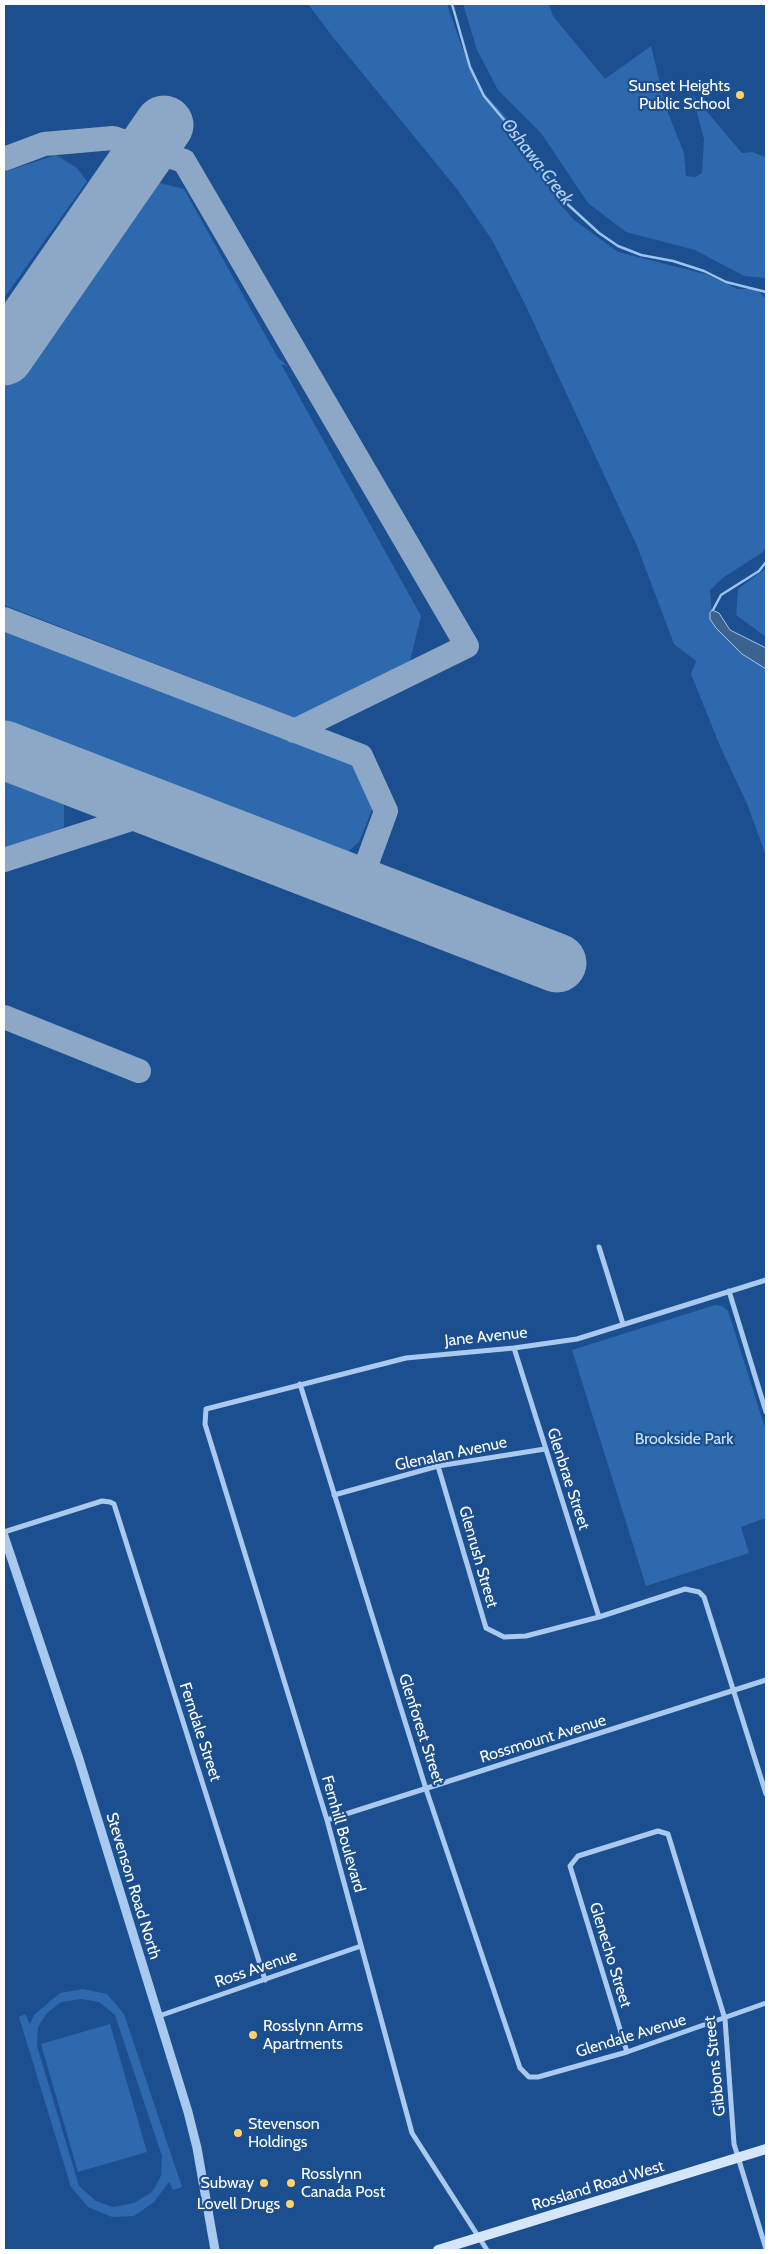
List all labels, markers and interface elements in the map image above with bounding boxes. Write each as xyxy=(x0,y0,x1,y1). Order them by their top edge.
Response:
place label: Sunset Heights Public School xyxy=(628,76,730,114)
marker: Sunset Heights Public School xyxy=(734,89,746,101)
water label: Oshawa Creek xyxy=(497,115,577,209)
street label: Jane Avenue xyxy=(444,1323,528,1351)
street label: Glenbrae Street xyxy=(543,1426,593,1532)
park label: Brookside Park xyxy=(635,1429,733,1449)
street label: Glenalan Avenue xyxy=(393,1433,509,1475)
street label: Glenrush Street xyxy=(454,1504,502,1610)
street label: Glenforest Street xyxy=(394,1671,448,1787)
street label: Ferndale Street xyxy=(175,1680,225,1784)
street label: Rossmount Avenue xyxy=(477,1711,609,1767)
street label: Fernhill Boulevard xyxy=(317,1773,369,1895)
street label: Stevenson Road North xyxy=(102,1810,164,1962)
street label: Glenecho Street xyxy=(585,1900,635,2010)
street label: Ross Avenue xyxy=(212,1946,300,1992)
street label: Glendale Avenue xyxy=(574,2010,688,2062)
street label: Gibbons Street xyxy=(700,2015,730,2117)
place label: Rosslynn Arms Apartments xyxy=(263,2016,363,2054)
marker: Rosslynn Arms Apartments xyxy=(247,2029,259,2041)
place label: Stevenson Holdings xyxy=(248,2114,320,2152)
marker: Stevenson Holdings xyxy=(232,2127,244,2139)
street label: Rossland Road West xyxy=(530,2157,666,2215)
place label: Rosslynn Canada Post xyxy=(301,2164,385,2202)
place label: Subway xyxy=(201,2173,254,2193)
marker: Subway xyxy=(258,2177,270,2189)
marker: Rosslynn Canada Post xyxy=(285,2177,297,2189)
place label: Lovell Drugs xyxy=(197,2194,280,2214)
marker: Lovell Drugs xyxy=(284,2198,296,2210)

